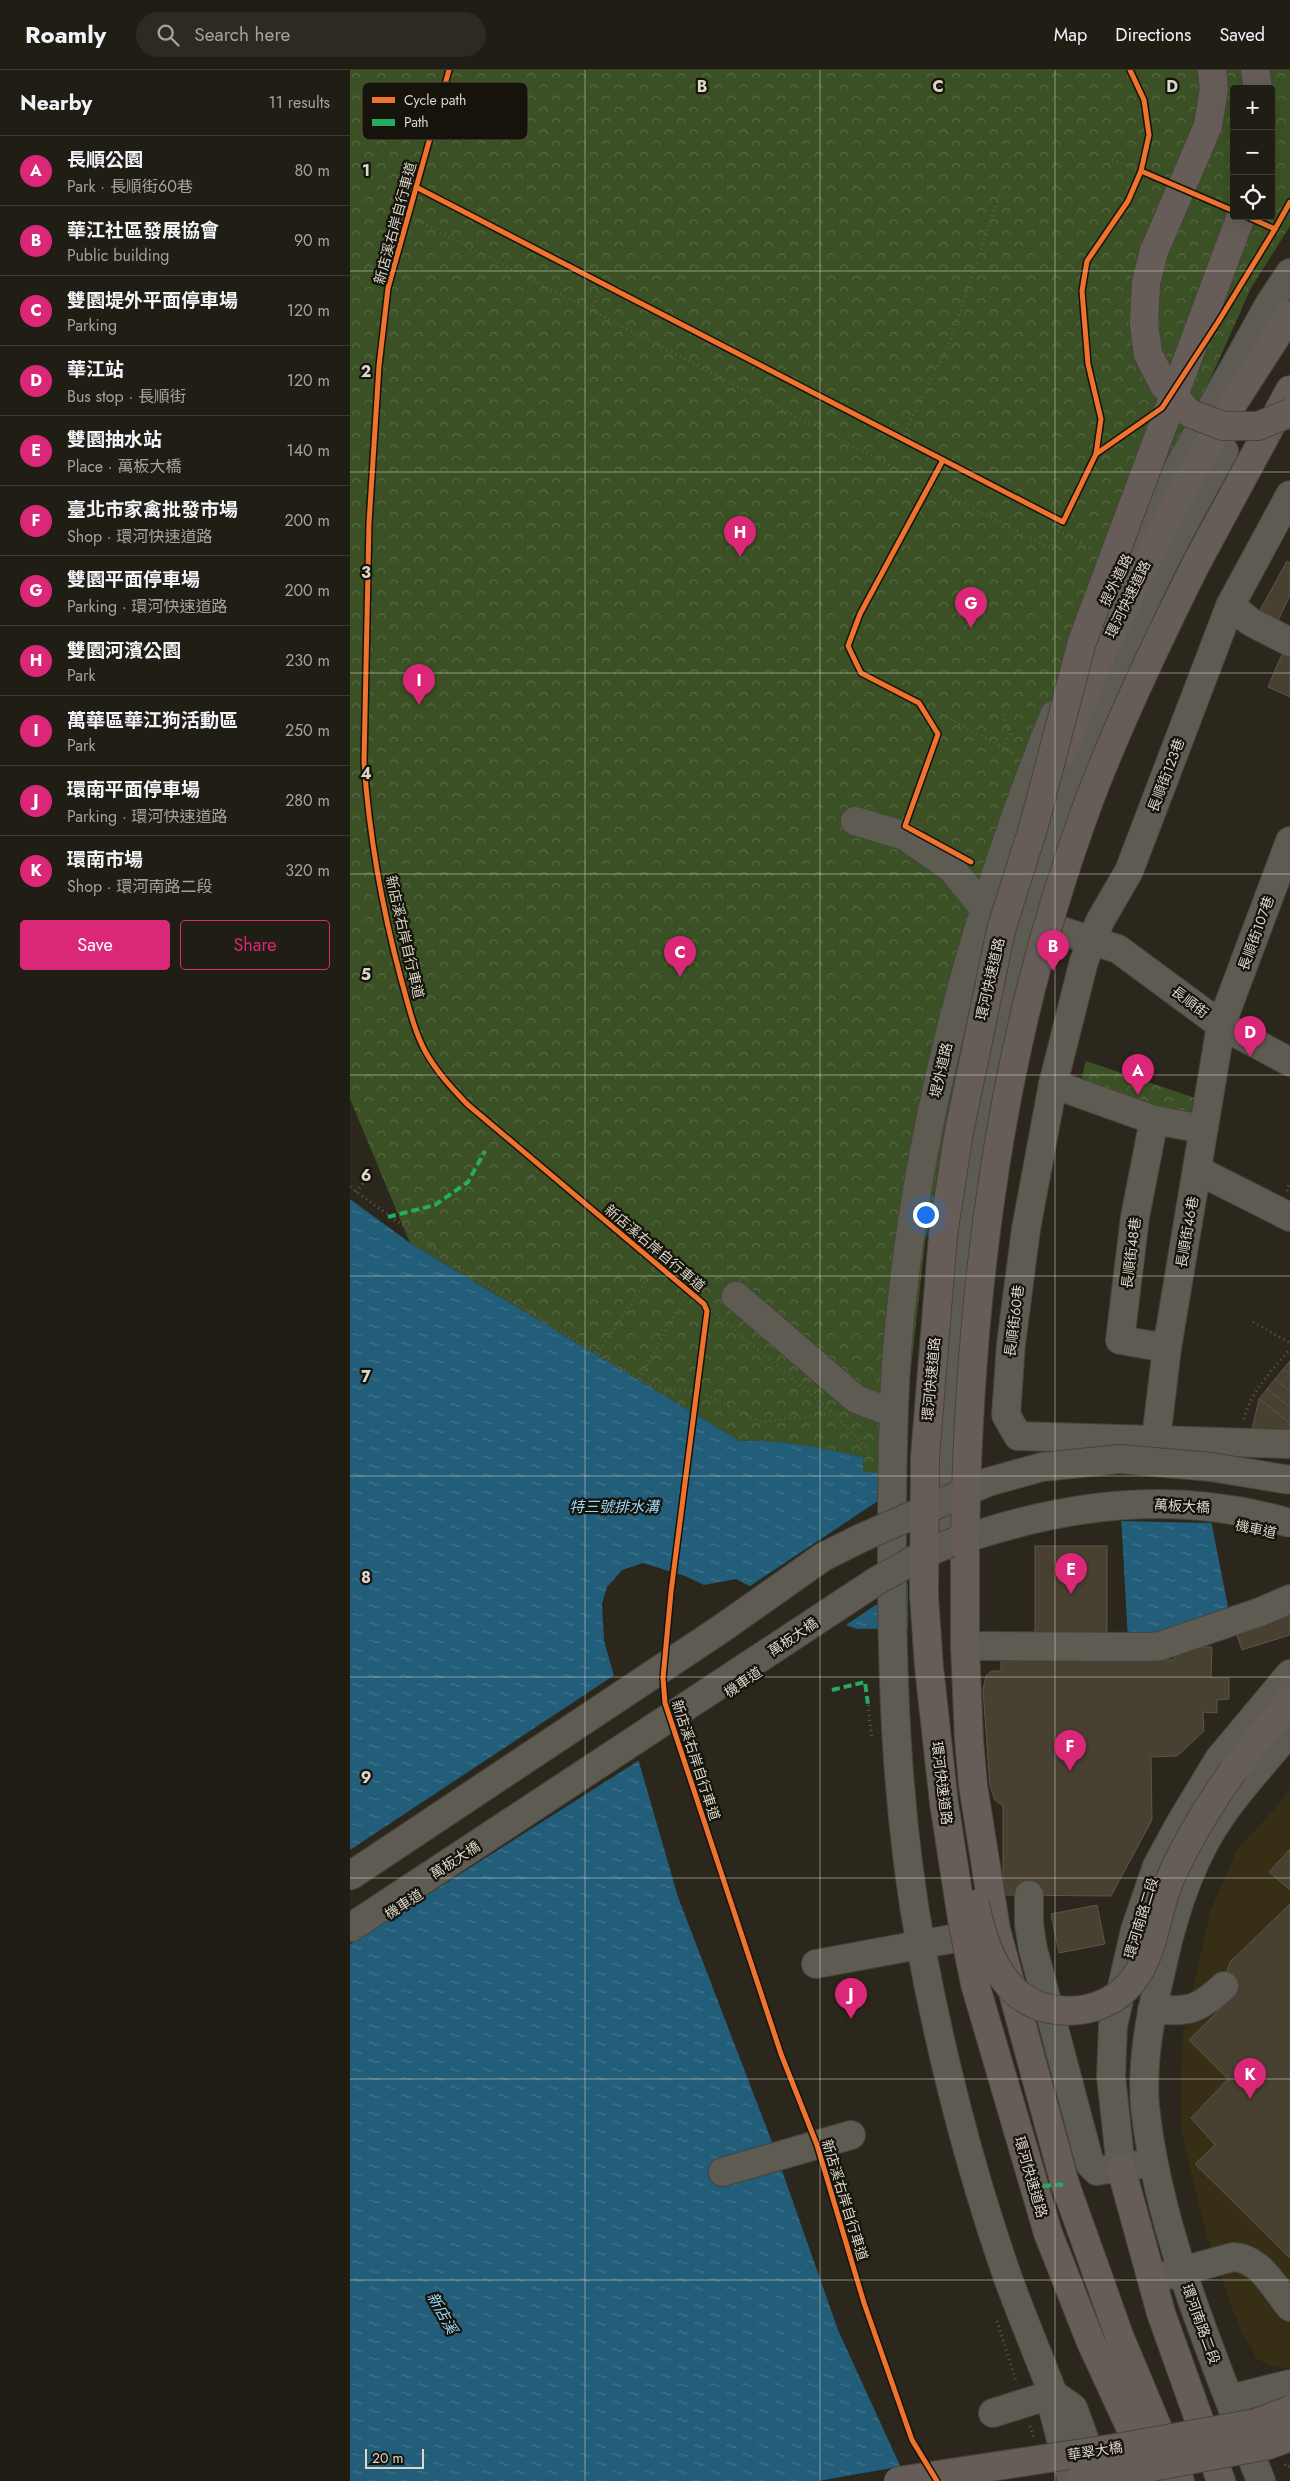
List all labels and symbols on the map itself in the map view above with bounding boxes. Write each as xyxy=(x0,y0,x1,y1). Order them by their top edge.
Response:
text: B xyxy=(697,75,707,98)
text: C xyxy=(932,75,944,98)
text: D xyxy=(1166,75,1178,98)
legend xyxy=(362,82,528,140)
text: Cycle path xyxy=(404,90,466,110)
text: Path xyxy=(404,112,429,132)
text: 1 xyxy=(362,159,370,182)
street label: 新店溪右岸自行車道 xyxy=(369,160,421,286)
text: 2 xyxy=(361,360,371,383)
pin: H xyxy=(724,516,756,557)
street label: 提外道路 xyxy=(1095,550,1137,610)
street label: 環河快速道路 xyxy=(1101,557,1155,641)
text: 3 xyxy=(361,561,371,584)
pin: G xyxy=(955,587,987,628)
pin: I xyxy=(403,664,435,705)
street label: 長順街123巷 xyxy=(1143,735,1189,815)
text: 4 xyxy=(360,762,372,785)
street label: 新店溪右岸自行車道 xyxy=(381,873,429,1001)
street label: 長順街107巷 xyxy=(1233,893,1279,973)
pin: B xyxy=(1037,930,1069,971)
pin: C xyxy=(664,936,696,977)
street label: 環河快速道路 xyxy=(971,936,1009,1022)
text: 5 xyxy=(361,963,371,986)
street label: 長順街 xyxy=(1167,981,1213,1023)
pin: D xyxy=(1234,1016,1266,1057)
street label: 堤外道路 xyxy=(925,1040,957,1100)
pin: A xyxy=(1122,1054,1154,1095)
text: 6 xyxy=(361,1164,371,1187)
street label: 長順街46巷 xyxy=(1171,1195,1203,1269)
street label: 新店溪右岸自行車道 xyxy=(600,1200,710,1296)
your location xyxy=(913,1202,939,1228)
street label: 長順街48巷 xyxy=(1117,1216,1145,1290)
street label: 長順街60巷 xyxy=(1000,1284,1028,1358)
street label: 環河快速道路 xyxy=(917,1336,945,1422)
text: 7 xyxy=(361,1365,371,1388)
street label: 萬板大橋 xyxy=(1154,1495,1210,1517)
water label: 特三號排水溝 xyxy=(569,1496,661,1518)
street label: 機車道 xyxy=(1233,1515,1279,1543)
pin: E xyxy=(1055,1553,1087,1594)
text: 8 xyxy=(361,1566,371,1589)
street label: 萬板大橋 xyxy=(764,1613,822,1661)
street label: 機車道 xyxy=(720,1662,766,1702)
street label: 新店溪右岸自行車道 xyxy=(667,1697,725,1823)
pin: F xyxy=(1054,1730,1086,1771)
street label: 環河快速道路 xyxy=(927,1740,957,1826)
text: 9 xyxy=(361,1766,371,1789)
street label: 萬板大橋 xyxy=(426,1836,484,1884)
street label: 環河南路二段 xyxy=(1119,1875,1163,1961)
street label: 機車道 xyxy=(381,1884,427,1924)
pin: J xyxy=(835,1978,867,2019)
pin: K xyxy=(1234,2058,1266,2099)
street label: 環河快速道路 xyxy=(1010,2134,1052,2220)
street label: 新店溪右岸自行車道 xyxy=(817,2137,873,2263)
street label: 環河南路二段 xyxy=(1177,2281,1225,2367)
water label: 新店溪 xyxy=(421,2288,463,2340)
street label: 華翠大橋 xyxy=(1066,2437,1124,2465)
scale bar xyxy=(365,2446,424,2469)

